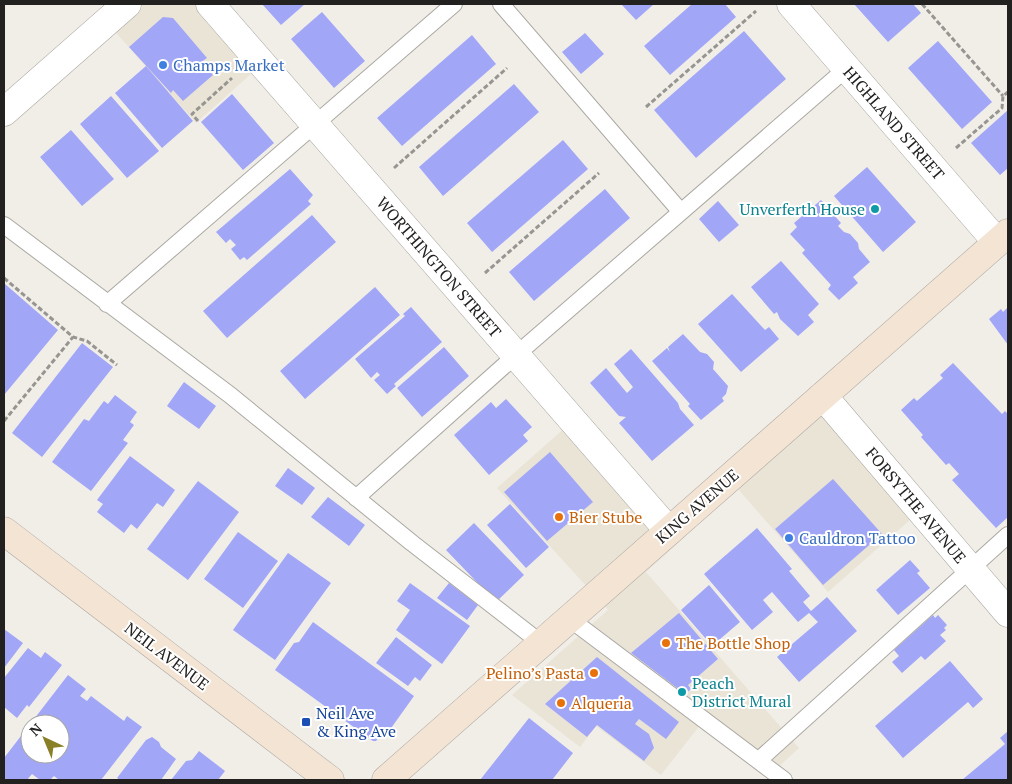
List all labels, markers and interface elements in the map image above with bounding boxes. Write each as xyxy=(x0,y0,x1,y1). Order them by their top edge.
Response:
place label: Champs Market xyxy=(173,54,285,76)
marker: Champs Market xyxy=(157,59,169,71)
street label: HIGHLAND STREET xyxy=(839,62,950,185)
street label: WORTHINGTON STREET xyxy=(372,192,506,342)
place label: Unverferth House xyxy=(739,198,865,220)
marker: Unverferth House xyxy=(869,203,881,215)
street label: FORSYTHE AVENUE xyxy=(861,442,971,568)
street label: KING AVENUE xyxy=(651,464,743,548)
place label: Bier Stube xyxy=(569,506,642,528)
marker: Bier Stube xyxy=(553,511,565,523)
place label: Cauldron Tattoo xyxy=(799,527,916,549)
marker: Cauldron Tattoo xyxy=(783,532,795,544)
street label: NEIL AVENUE xyxy=(120,617,214,695)
place label: The Bottle Shop xyxy=(676,632,790,654)
marker: The Bottle Shop xyxy=(660,637,672,649)
place label: Pelino’s Pasta xyxy=(486,662,584,684)
marker: Pelino’s Pasta xyxy=(588,667,600,679)
place label: Peach District Mural xyxy=(692,672,792,712)
marker: Peach District Mural xyxy=(676,686,688,698)
place label: Alqueria xyxy=(571,692,632,714)
marker: Alqueria xyxy=(555,697,567,709)
place label: Neil Ave & King Ave xyxy=(316,702,396,742)
north arrow xyxy=(20,714,70,764)
marker: Neil Ave & King Ave xyxy=(300,716,312,728)
text: N xyxy=(25,719,46,740)

